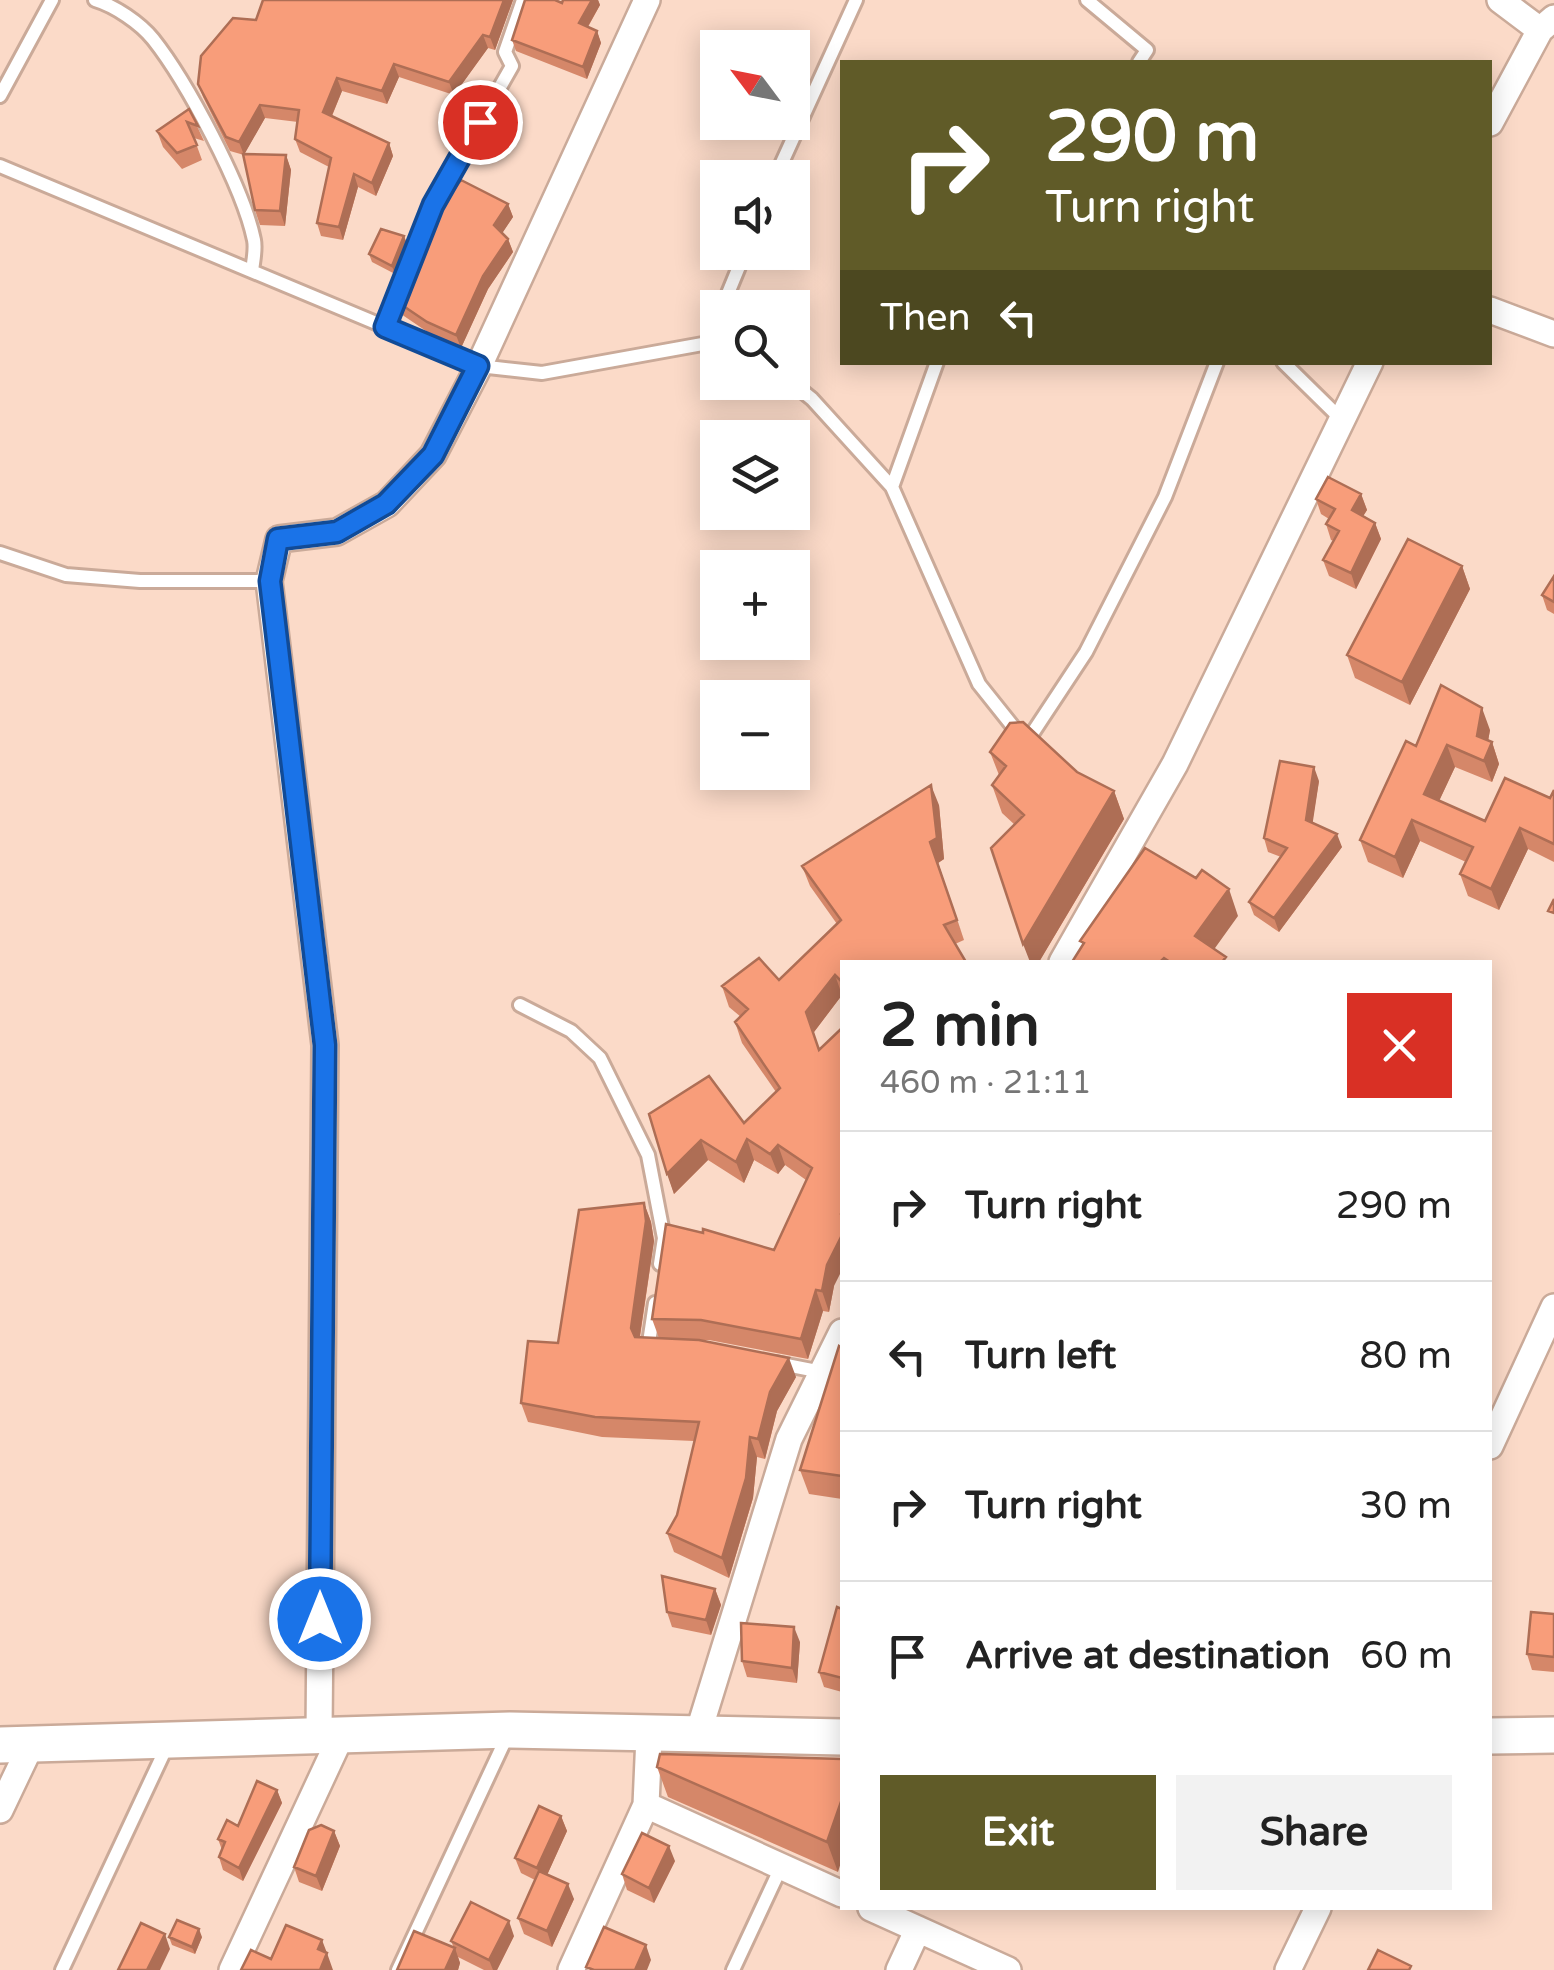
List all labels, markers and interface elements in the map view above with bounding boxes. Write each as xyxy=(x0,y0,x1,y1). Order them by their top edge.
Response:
north arrow xyxy=(700,30,810,140)
map controls xyxy=(700,30,810,790)
pin xyxy=(438,80,523,165)
icon: arrive xyxy=(453,95,508,150)
text: 290 m xyxy=(1045,96,1259,180)
icon: right xyxy=(880,100,1010,230)
button: sound xyxy=(700,160,810,270)
text: Turn right xyxy=(1045,181,1254,235)
button: search xyxy=(700,290,810,400)
icon: left xyxy=(991,290,1046,345)
text: Then xyxy=(880,295,971,341)
button: layers xyxy=(700,420,810,530)
button: + xyxy=(700,550,810,660)
button: − xyxy=(700,680,810,790)
text: 2 min xyxy=(880,990,1040,1062)
button: close xyxy=(1347,993,1452,1098)
text: 460 m · 21:11 xyxy=(880,1064,1092,1102)
icon: right xyxy=(880,1179,935,1234)
text: Turn right xyxy=(965,1183,1142,1229)
text: 290 m xyxy=(1336,1183,1452,1229)
icon: left xyxy=(880,1329,935,1384)
text: Turn left xyxy=(965,1333,1116,1379)
text: 80 m xyxy=(1360,1333,1452,1379)
icon: right xyxy=(880,1479,935,1534)
text: Turn right xyxy=(965,1483,1142,1529)
text: 30 m xyxy=(1360,1483,1452,1529)
position arrow xyxy=(268,1567,372,1671)
icon: arrive xyxy=(880,1629,935,1684)
text: Arrive at destination xyxy=(965,1633,1330,1679)
text: 60 m xyxy=(1360,1633,1453,1679)
button: Exit xyxy=(880,1775,1156,1890)
button: Share xyxy=(1176,1775,1452,1890)

